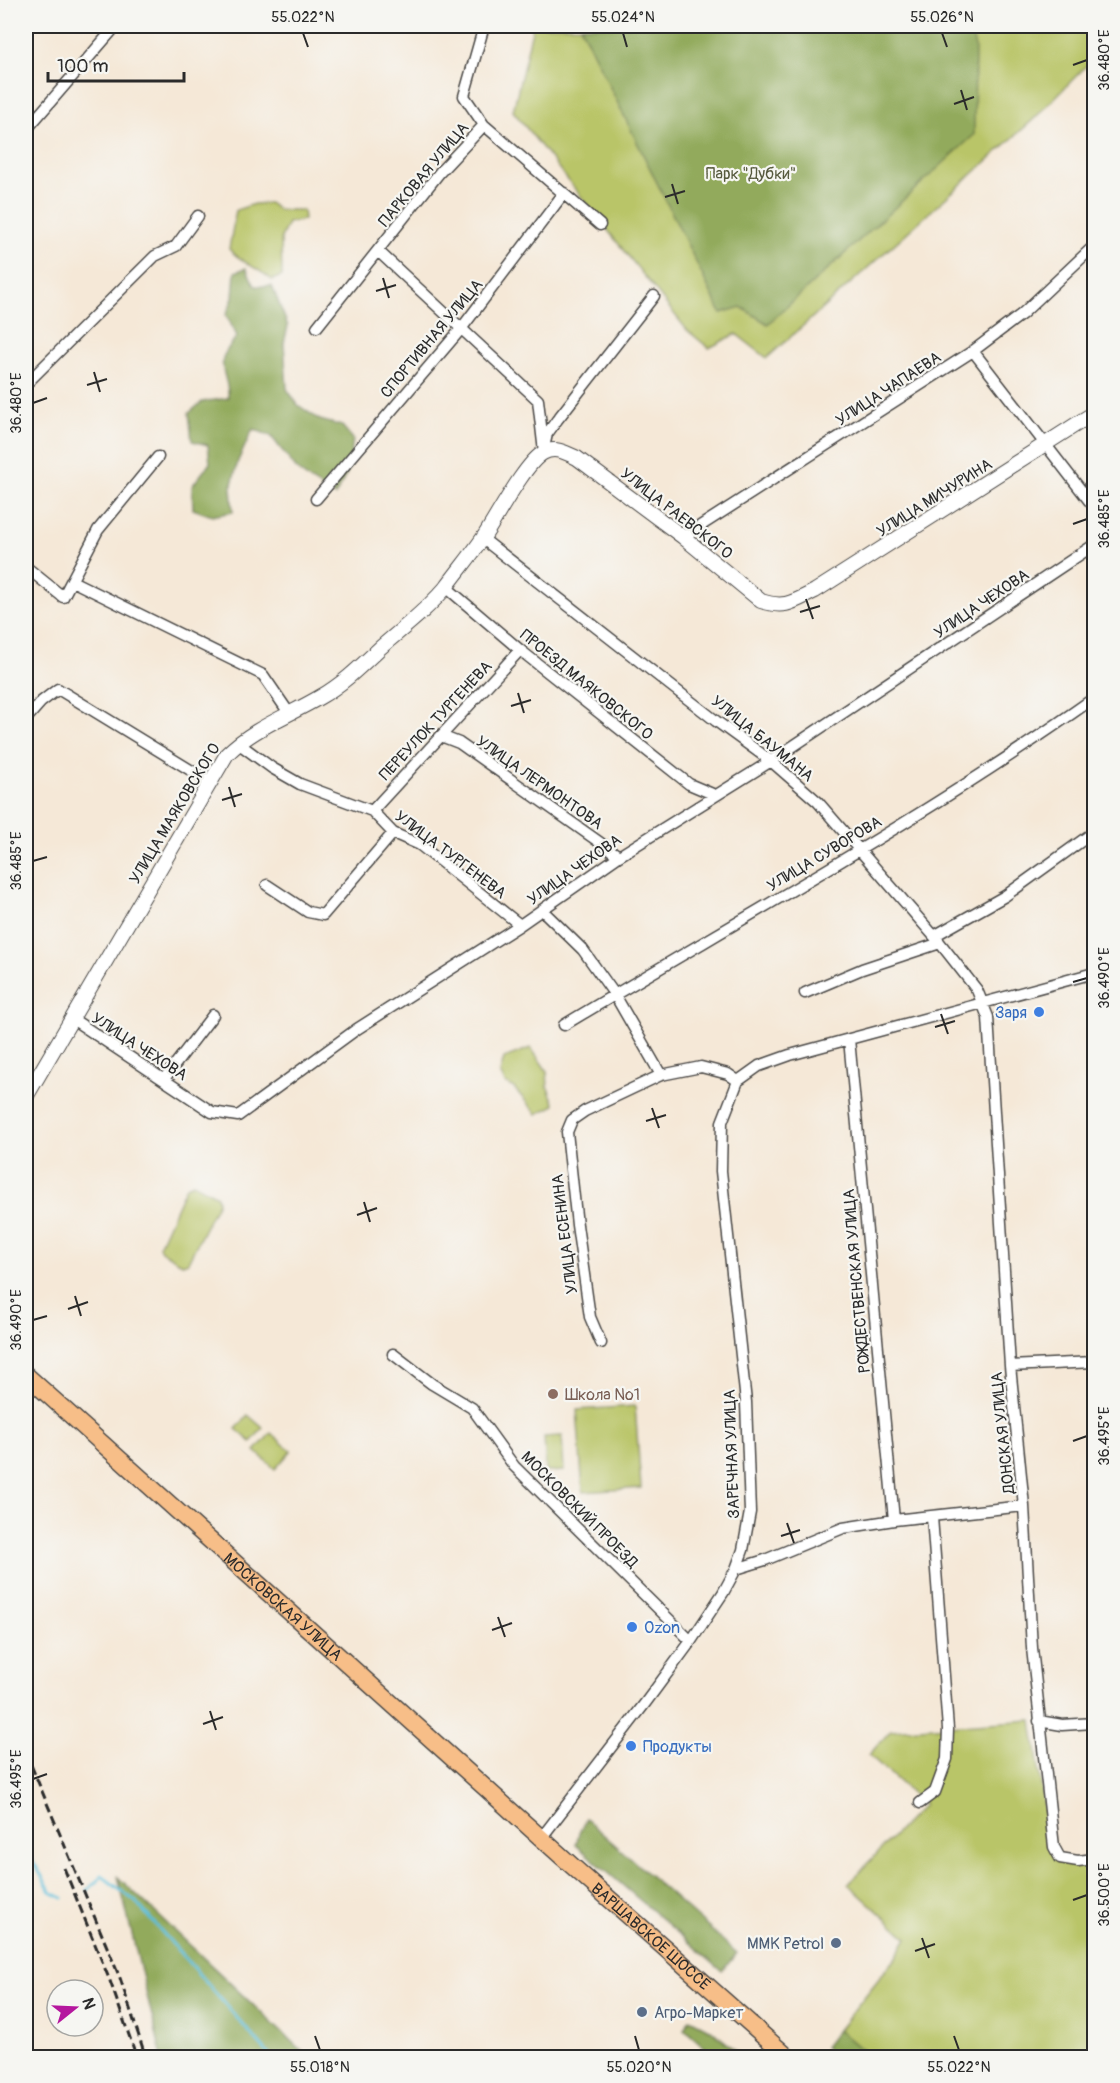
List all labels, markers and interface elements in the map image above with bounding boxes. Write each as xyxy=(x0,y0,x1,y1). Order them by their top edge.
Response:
text: 55.022°N xyxy=(271,8,335,27)
text: 55.024°N xyxy=(591,8,655,27)
text: 55.026°N xyxy=(910,8,974,27)
text: 36.480°E xyxy=(1095,29,1114,91)
scale bar xyxy=(48,45,184,83)
text: 100 m xyxy=(57,55,109,78)
street label: ПАРКОВАЯ УЛИЦА xyxy=(374,118,473,231)
park label: Парк "Дубки" xyxy=(706,164,796,184)
street label: СПОРТИВНАЯ УЛИЦА xyxy=(376,275,487,402)
street label: УЛИЦА ЧАПАЕВА xyxy=(832,347,945,430)
text: 36.480°E xyxy=(7,372,26,434)
street label: УЛИЦА МИЧУРИНА xyxy=(873,454,996,541)
street label: УЛИЦА РАЕВСКОГО xyxy=(616,464,736,564)
text: 36.485°E xyxy=(1095,489,1114,549)
street label: УЛИЦА ЧЕХОВА xyxy=(930,565,1033,643)
street label: ПРОЕЗД МАЯКОВСКОГО xyxy=(516,625,657,745)
street label: ПЕРЕУЛОК ТУРГЕНЕВА xyxy=(375,657,496,785)
street label: УЛИЦА БАУМАНА xyxy=(707,691,818,786)
street label: УЛИЦА ЛЕРМОНТОВА xyxy=(472,732,607,834)
street label: УЛИЦА МАЯКОВСКОГО xyxy=(125,740,225,888)
street label: УЛИЦА ТУРГЕНЕВА xyxy=(391,806,510,903)
street label: УЛИЦА СУВОРОВА xyxy=(764,812,885,896)
street label: УЛИЦА ЧЕХОВА xyxy=(524,830,625,910)
text: 36.485°E xyxy=(7,831,26,891)
text: 36.490°E xyxy=(1095,947,1114,1009)
place label: Заря xyxy=(995,1003,1027,1023)
marker: Заря xyxy=(1032,1005,1046,1019)
street label: УЛИЦА ЧЕХОВА xyxy=(88,1008,191,1085)
street label: УЛИЦА ЕСЕНИНА xyxy=(548,1173,582,1295)
street label: РОЖДЕСТВЕНСКАЯ УЛИЦА xyxy=(839,1188,875,1374)
text: 36.490°E xyxy=(7,1289,26,1351)
street label: ДОНСКАЯ УЛИЦА xyxy=(987,1371,1019,1496)
place label: Школа №1 xyxy=(565,1385,640,1405)
marker: Школа №1 xyxy=(546,1387,560,1401)
street label: ЗАРЕЧНАЯ УЛИЦА xyxy=(720,1389,744,1519)
text: 36.495°E xyxy=(1095,1406,1114,1466)
street label: МОСКОВСКИЙ ПРОЕЗД xyxy=(517,1447,642,1573)
street label: МОСКОВСКАЯ УЛИЦА xyxy=(219,1549,346,1666)
place label: Ozon xyxy=(644,1618,680,1638)
marker: Ozon xyxy=(625,1620,639,1634)
place label: Продукты xyxy=(643,1737,712,1757)
marker: Продукты xyxy=(624,1739,638,1753)
text: 36.495°E xyxy=(7,1749,26,1809)
text: 36.500°E xyxy=(1095,1863,1114,1927)
street label: ВАРШАВСКОЕ ШОССЕ xyxy=(587,1879,714,1995)
place label: MMK Petrol xyxy=(747,1934,824,1954)
marker: MMK Petrol xyxy=(829,1936,843,1950)
north arrow xyxy=(45,1978,105,2038)
text: N xyxy=(77,1995,100,2012)
place label: Агро-Маркет xyxy=(654,2003,743,2023)
marker: Агро-Маркет xyxy=(635,2005,649,2019)
text: 55.018°N xyxy=(290,2058,350,2077)
text: 55.020°N xyxy=(606,2058,672,2077)
text: 55.022°N xyxy=(927,2058,991,2077)

